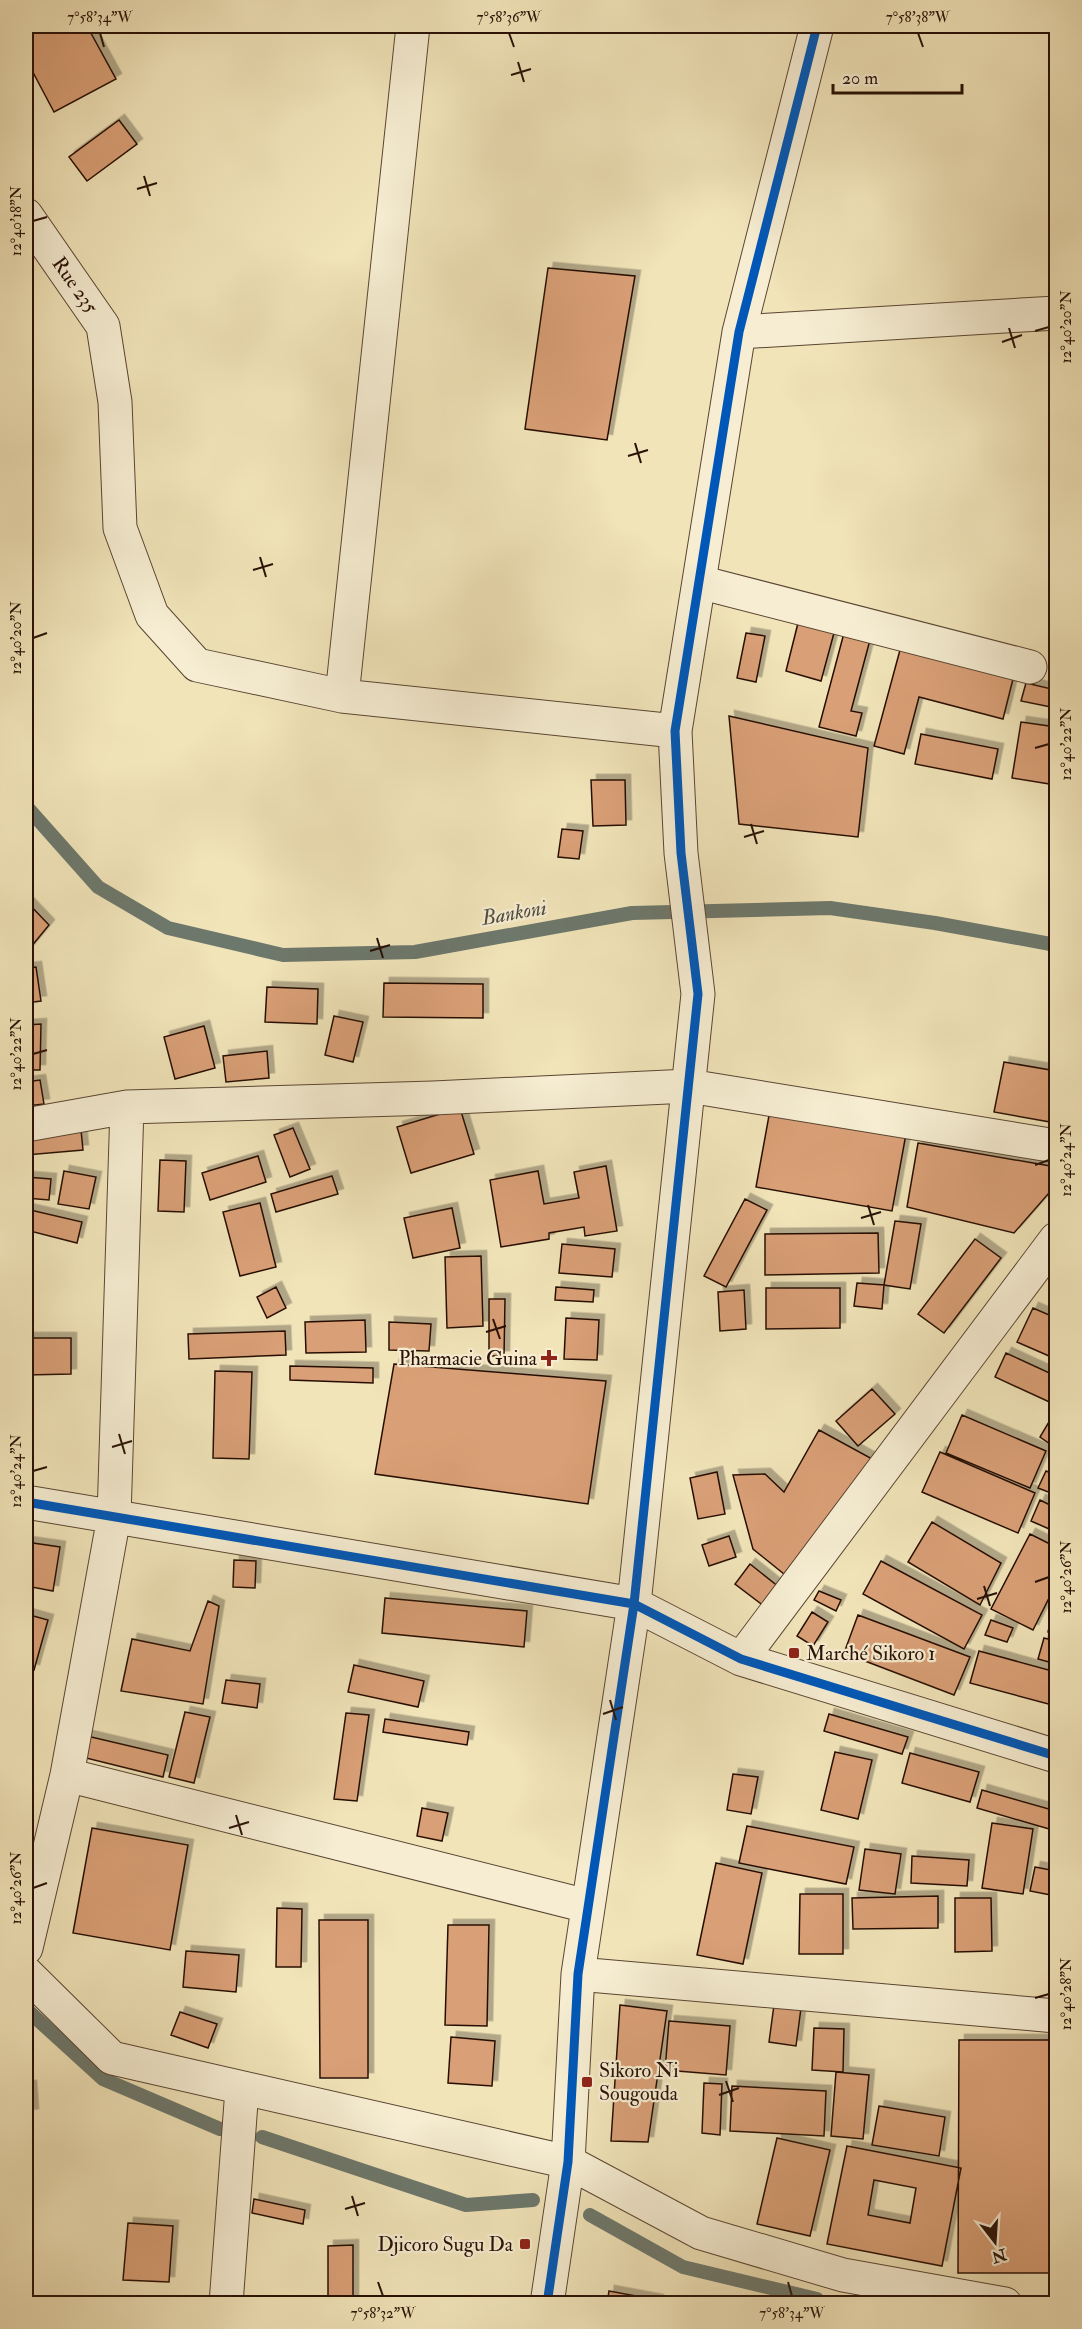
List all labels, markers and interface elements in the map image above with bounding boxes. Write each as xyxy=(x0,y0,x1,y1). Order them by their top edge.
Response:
text: 7°58'34"W xyxy=(67,8,133,27)
text: 7°58'36"W xyxy=(477,8,542,27)
text: 7°58'38"W xyxy=(886,8,951,27)
scale bar xyxy=(833,57,962,95)
text: 20 m xyxy=(842,67,878,90)
text: 12°40'18"N xyxy=(7,185,26,256)
street label: Rue 235 xyxy=(47,252,104,318)
text: 12°40'20"N xyxy=(1057,290,1076,364)
text: 12°40'20"N xyxy=(7,601,26,675)
text: 12°40'22"N xyxy=(1057,707,1076,781)
water label: Bankoni xyxy=(478,894,549,932)
text: 12°40'22"N xyxy=(7,1017,26,1091)
text: 12°40'24"N xyxy=(1057,1123,1076,1197)
place label: Pharmacie Guina xyxy=(399,1346,538,1371)
marker: Pharmacie Guina xyxy=(542,1351,556,1365)
text: 12°40'24"N xyxy=(7,1434,26,1508)
text: 12°40'26"N xyxy=(1057,1540,1076,1614)
place label: Marché Sikoro 1 xyxy=(806,1641,936,1666)
marker: Marché Sikoro 1 xyxy=(787,1646,801,1660)
text: 12°40'26"N xyxy=(7,1851,26,1925)
text: 12°40'28"N xyxy=(1057,1957,1076,2030)
place label: Sikoro Ni Sougouda xyxy=(599,2058,679,2106)
marker: Sikoro Ni Sougouda xyxy=(580,2075,594,2089)
north arrow xyxy=(965,2212,1025,2272)
place label: Djicoro Sugu Da xyxy=(378,2232,514,2257)
marker: Djicoro Sugu Da xyxy=(518,2237,532,2251)
text: N xyxy=(989,2243,1010,2267)
text: 7°58'32"W xyxy=(351,2304,416,2323)
text: 7°58'34"W xyxy=(759,2304,825,2323)

